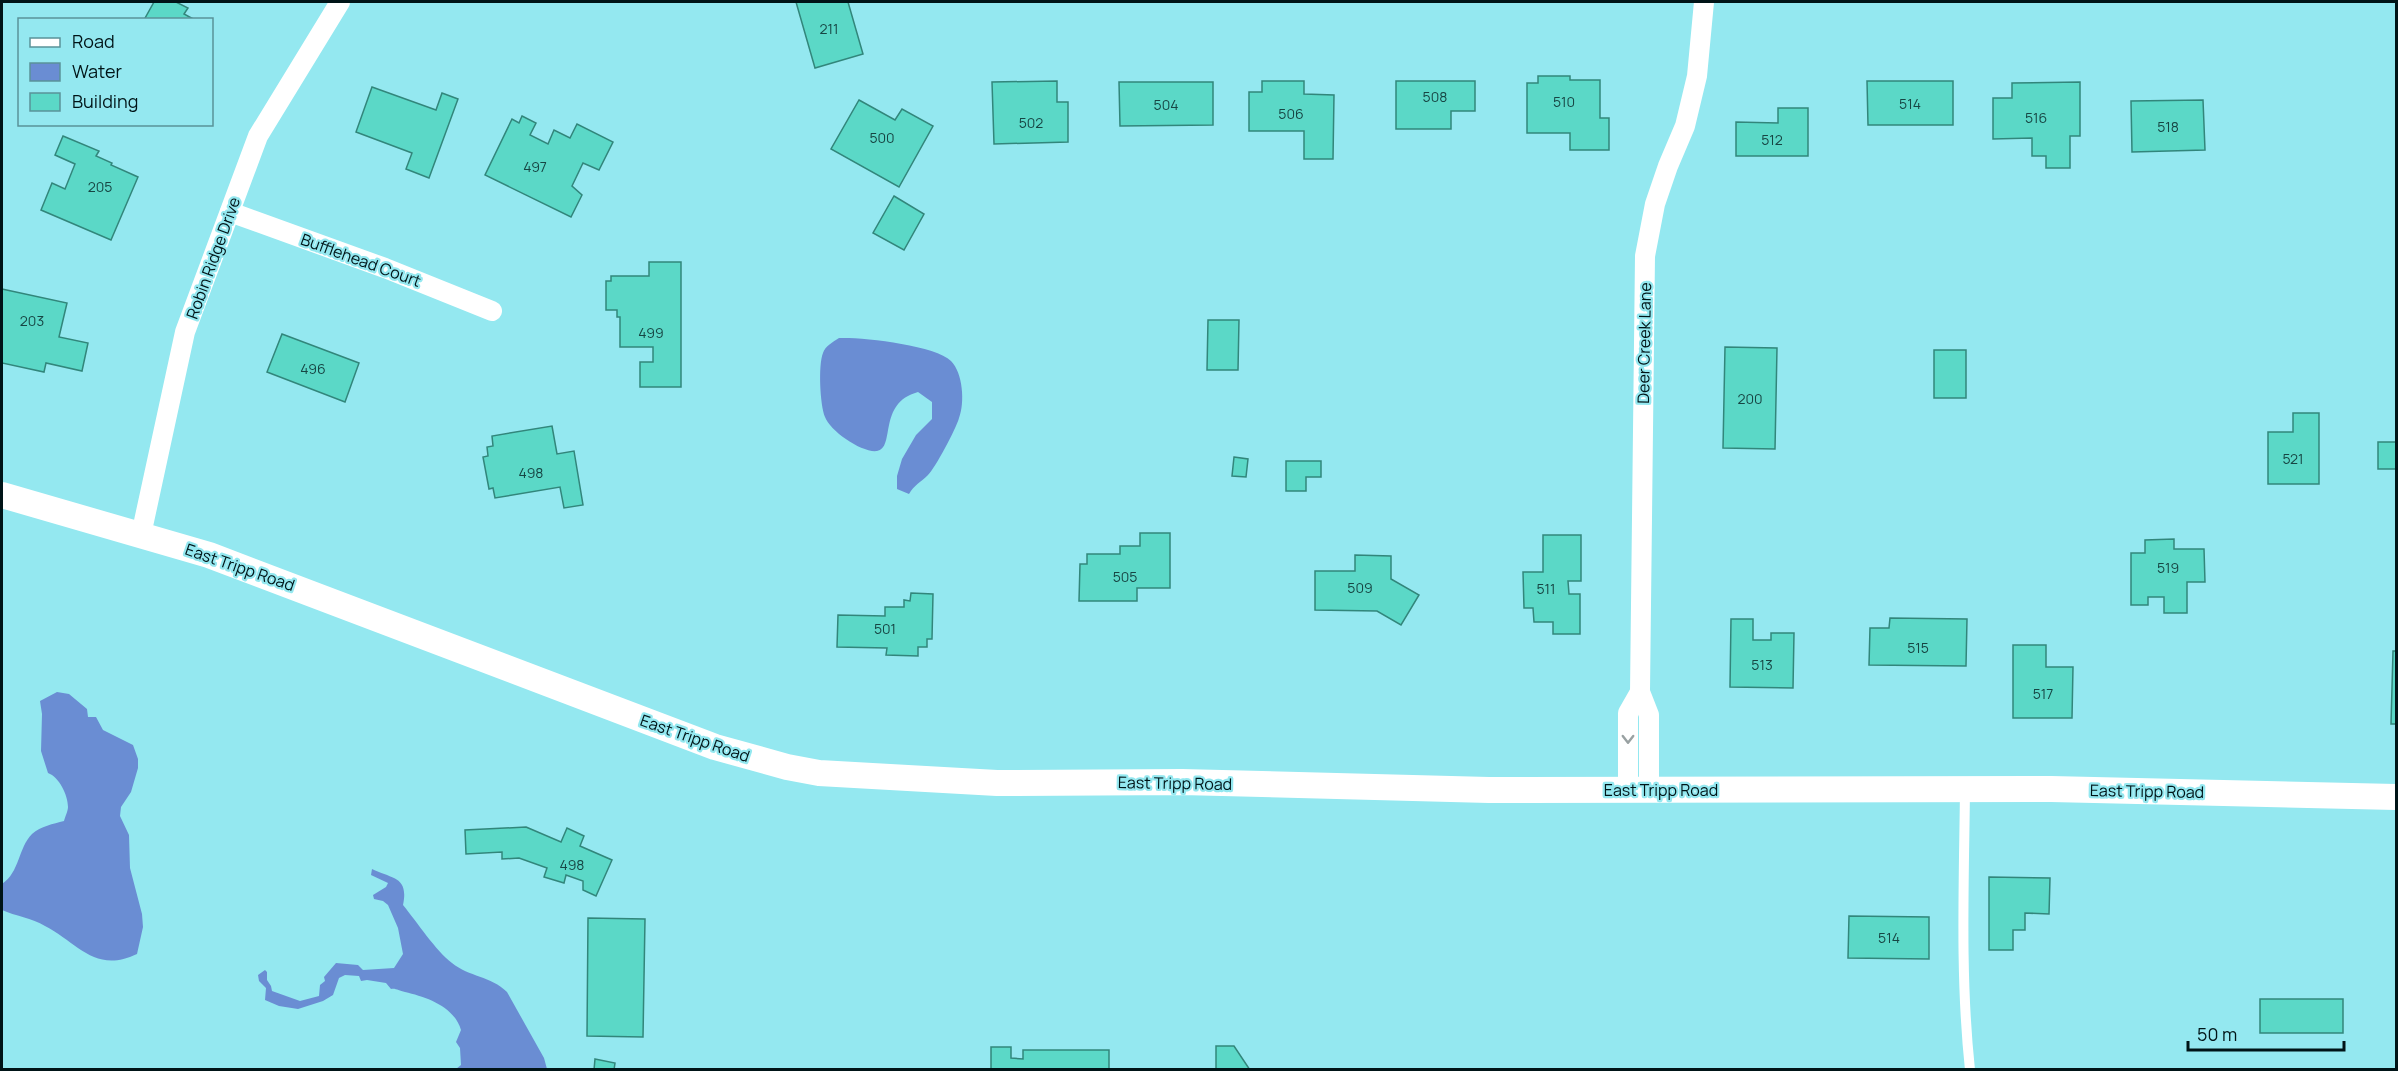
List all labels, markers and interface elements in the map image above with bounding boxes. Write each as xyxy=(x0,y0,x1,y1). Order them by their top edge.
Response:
legend xyxy=(18,18,213,126)
house number: 211 xyxy=(820,19,838,38)
text: Road xyxy=(72,29,115,53)
text: Water xyxy=(72,59,122,83)
house number: 508 xyxy=(1423,87,1447,106)
text: Building xyxy=(72,89,138,113)
house number: 510 xyxy=(1553,92,1575,111)
house number: 514 xyxy=(1899,94,1921,113)
house number: 504 xyxy=(1154,95,1178,114)
house number: 506 xyxy=(1278,104,1304,123)
house number: 516 xyxy=(2025,108,2047,127)
house number: 502 xyxy=(1019,113,1043,132)
house number: 518 xyxy=(2157,117,2179,136)
house number: 500 xyxy=(869,128,895,147)
house number: 512 xyxy=(1761,130,1783,149)
house number: 497 xyxy=(523,157,547,176)
house number: 205 xyxy=(88,177,112,196)
street label: Robin Ridge Drive xyxy=(181,194,245,322)
street label: Bufflehead Court xyxy=(298,228,424,292)
street label: Deer Creek Lane xyxy=(1632,282,1656,404)
house number: 203 xyxy=(20,311,44,330)
house number: 499 xyxy=(638,323,664,342)
house number: 496 xyxy=(300,359,326,378)
house number: 200 xyxy=(1737,389,1763,408)
house number: 521 xyxy=(2282,449,2304,468)
house number: 498 xyxy=(519,463,543,482)
street label: East Tripp Road xyxy=(182,538,298,596)
house number: 519 xyxy=(2157,558,2179,577)
house number: 505 xyxy=(1113,567,1137,586)
house number: 509 xyxy=(1347,578,1373,597)
house number: 511 xyxy=(1536,579,1556,598)
house number: 501 xyxy=(874,619,896,638)
house number: 515 xyxy=(1907,638,1929,657)
house number: 513 xyxy=(1751,655,1773,674)
house number: 517 xyxy=(2033,684,2053,703)
street label: East Tripp Road xyxy=(637,709,753,767)
one-way arrow xyxy=(1622,735,1634,744)
street label: East Tripp Road xyxy=(1118,771,1232,795)
street label: East Tripp Road xyxy=(1604,779,1718,801)
street label: East Tripp Road xyxy=(2090,779,2204,803)
house number: 498 xyxy=(560,855,584,874)
house number: 514 xyxy=(1878,928,1900,947)
scale bar xyxy=(2188,1014,2344,1052)
text: 50 m xyxy=(2197,1022,2237,1046)

